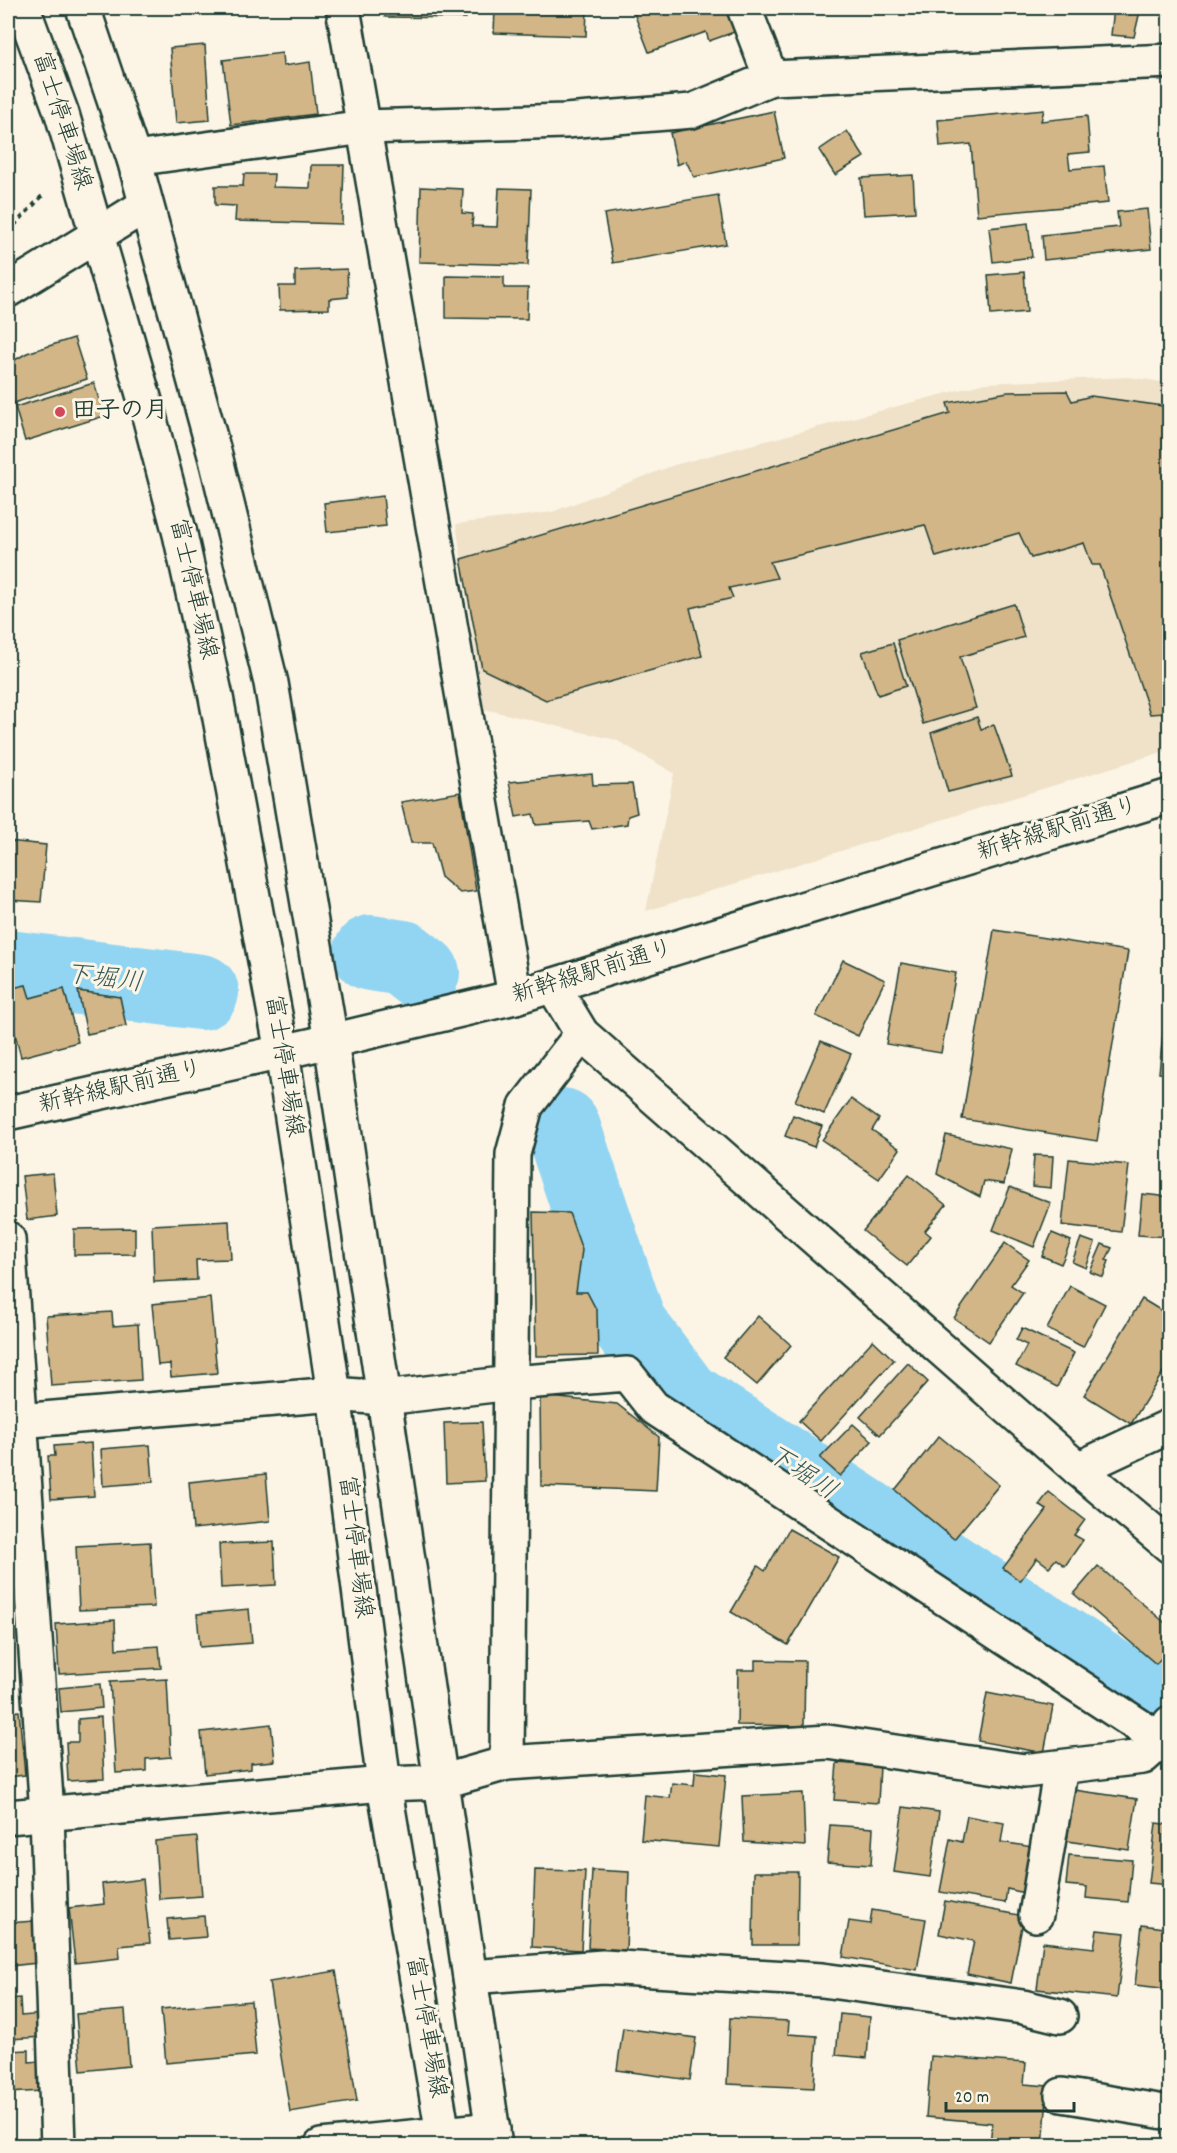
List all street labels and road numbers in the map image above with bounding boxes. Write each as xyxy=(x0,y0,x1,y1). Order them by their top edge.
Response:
street label: 富士停車場線 xyxy=(23,47,99,195)
street label: 富士停車場線 xyxy=(159,515,225,663)
street label: 新幹線駅前通り xyxy=(973,789,1143,871)
street label: 新幹線駅前通り xyxy=(508,932,678,1014)
street label: 富士停車場線 xyxy=(255,992,311,1140)
street label: 新幹線駅前通り xyxy=(35,1053,207,1123)
street label: 富士停車場線 xyxy=(328,1473,380,1621)
street label: 富士停車場線 xyxy=(396,1953,454,2101)

